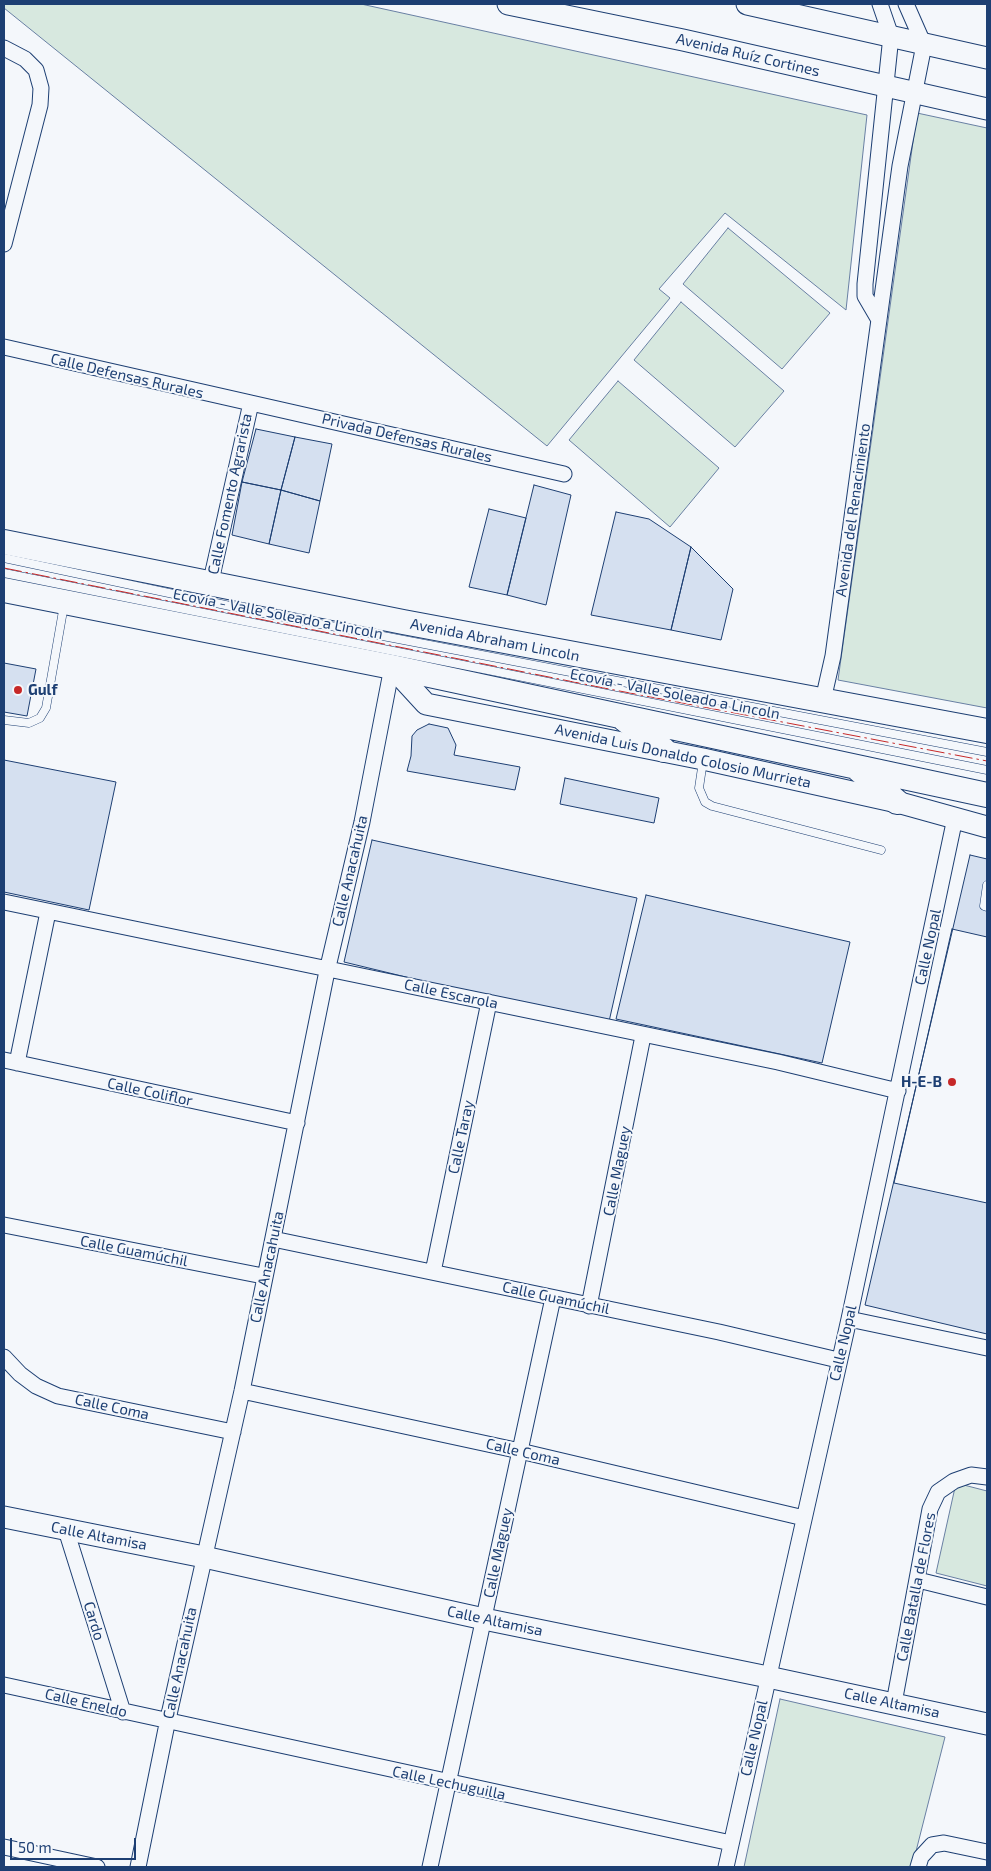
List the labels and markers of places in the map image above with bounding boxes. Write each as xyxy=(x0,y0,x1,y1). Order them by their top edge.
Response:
place label: Gulf xyxy=(28,681,57,699)
marker: Gulf xyxy=(12,684,24,696)
place label: H-E-B xyxy=(901,1073,942,1091)
marker: H-E-B xyxy=(946,1076,958,1088)

